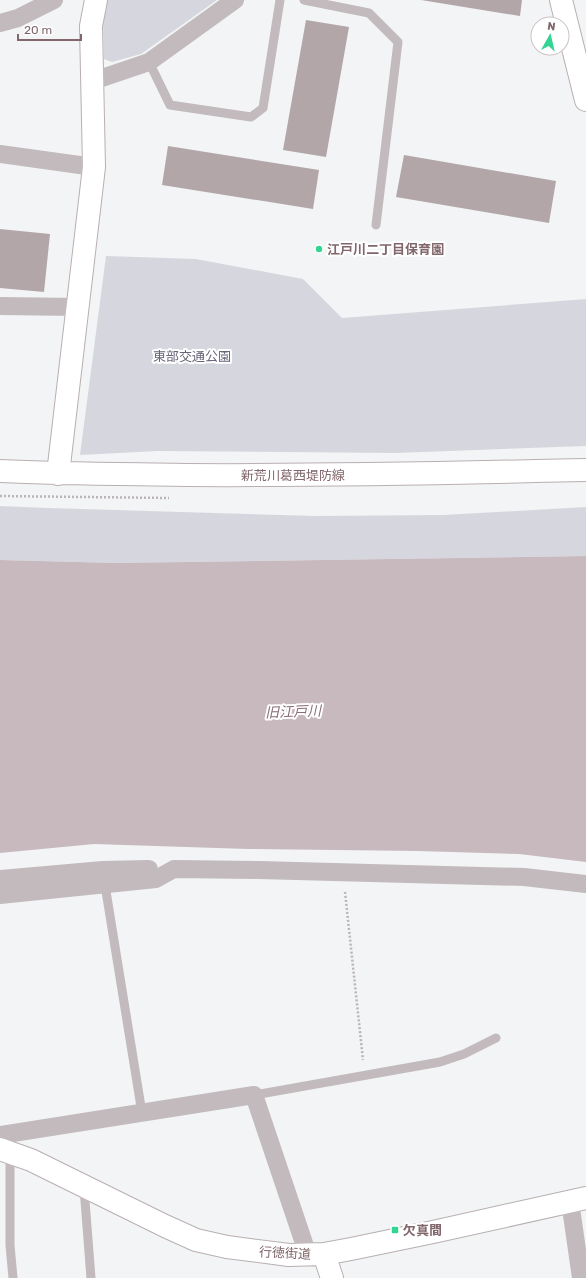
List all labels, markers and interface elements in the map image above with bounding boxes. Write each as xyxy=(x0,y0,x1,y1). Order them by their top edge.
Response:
scale bar xyxy=(18,16,81,42)
north arrow xyxy=(530,16,570,56)
text: N xyxy=(546,20,556,34)
text: 20 m xyxy=(24,23,52,37)
place label: 江戸川二丁目保育園 xyxy=(327,242,444,257)
marker: 江戸川二丁目保育園 xyxy=(314,244,324,254)
park label: 東部交通公園 xyxy=(153,349,231,364)
street label: 新荒川葛西堤防線 xyxy=(241,468,345,483)
water label: 旧江戸川 xyxy=(265,702,323,721)
place label: 欠真間 xyxy=(403,1223,442,1238)
marker: 欠真間 xyxy=(390,1225,400,1235)
street label: 行徳街道 xyxy=(259,1244,311,1262)

